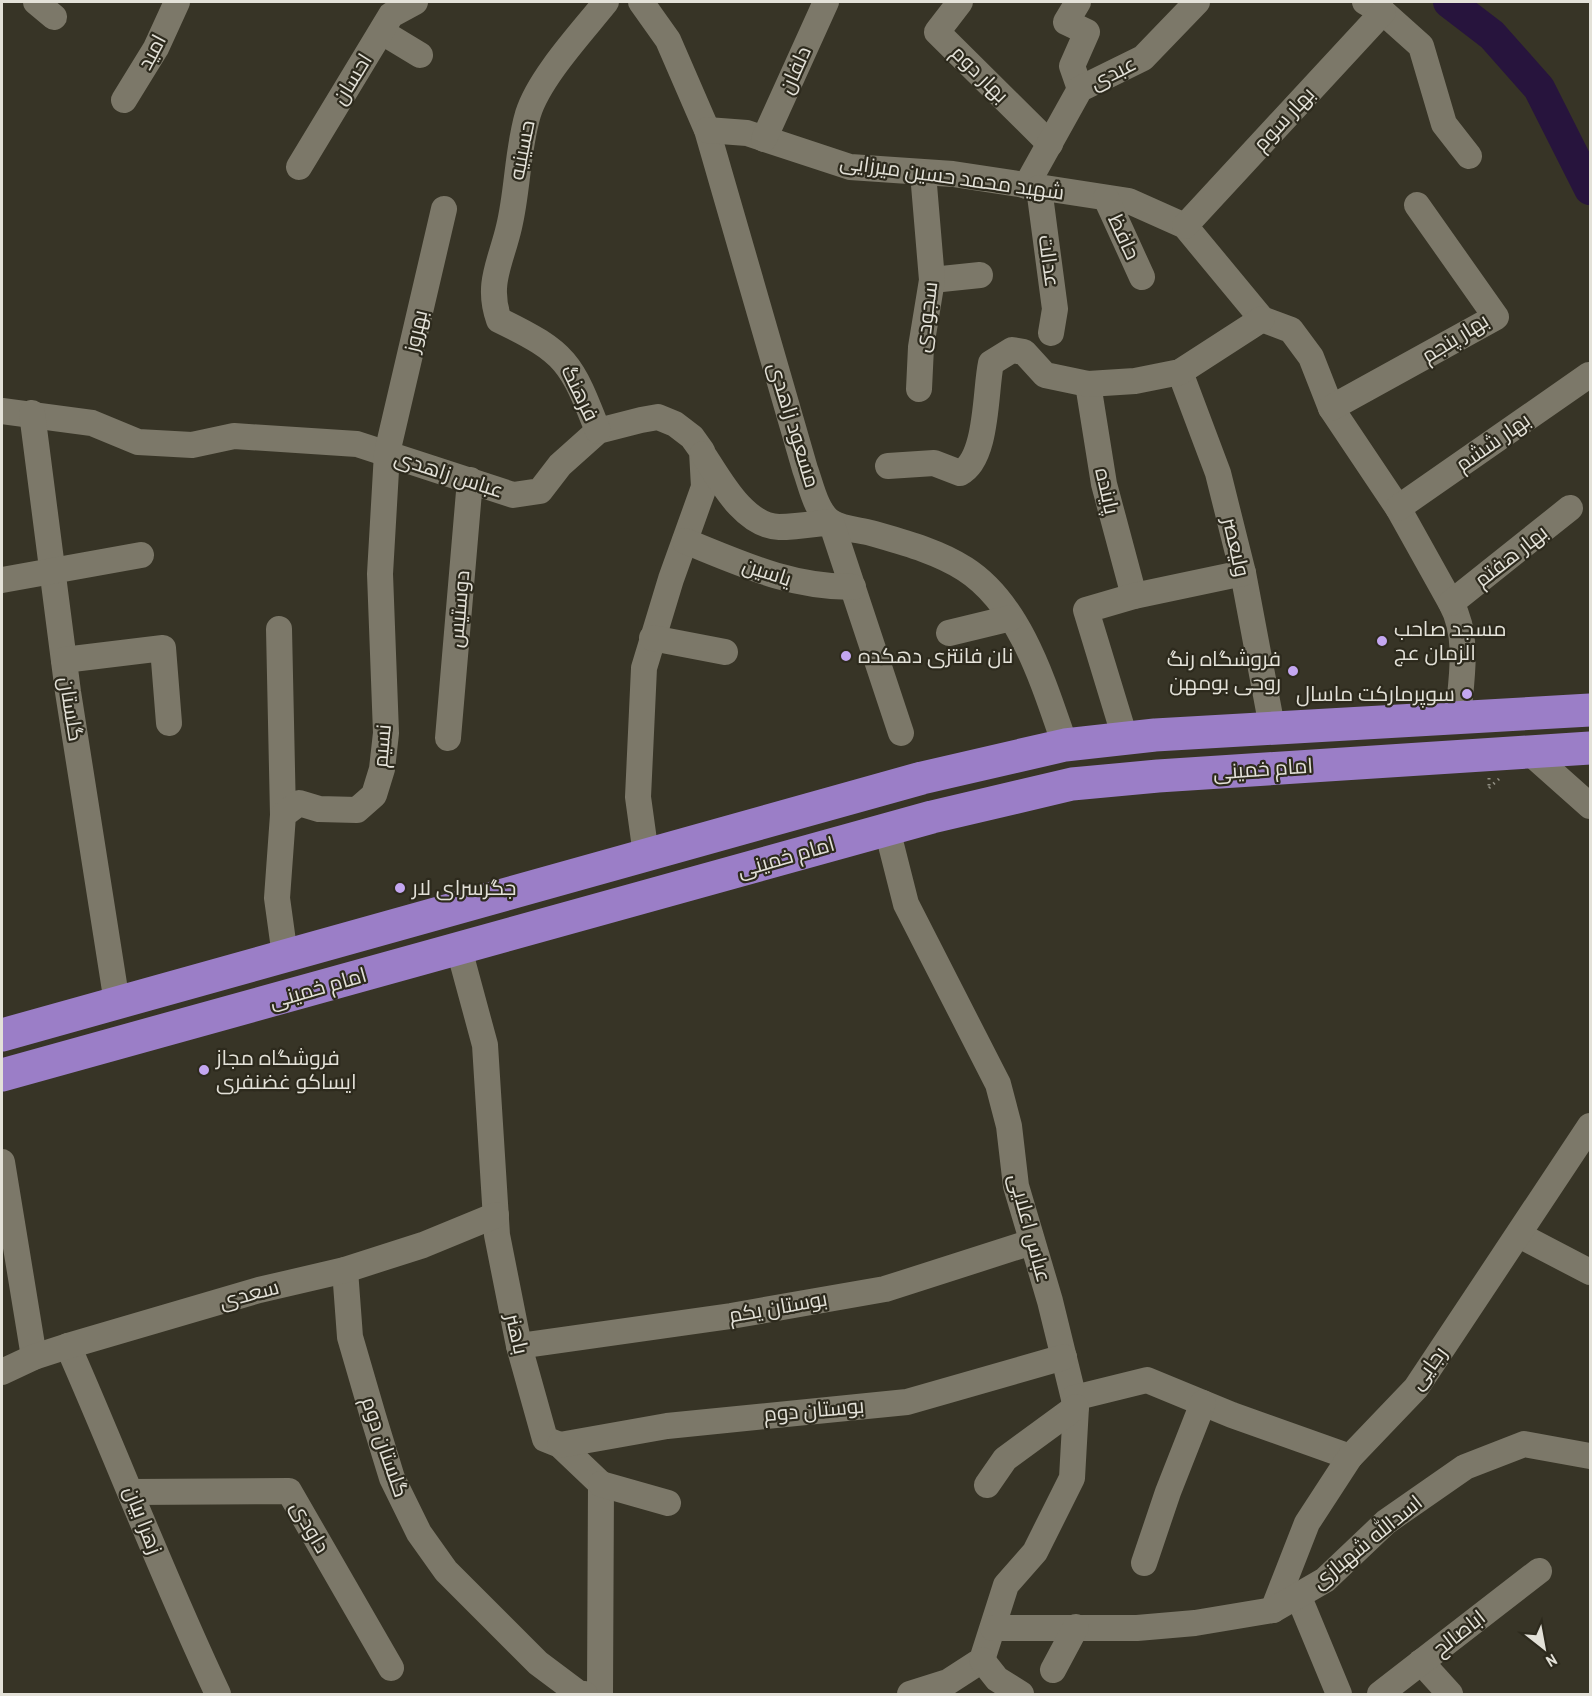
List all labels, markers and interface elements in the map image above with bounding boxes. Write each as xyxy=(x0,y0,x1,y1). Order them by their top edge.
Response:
street label: امید xyxy=(130,29,173,75)
street label: بهار دوم xyxy=(945,38,1016,109)
street label: دلفان xyxy=(771,41,818,98)
street label: احسان xyxy=(325,47,379,110)
street label: عبدی xyxy=(1085,49,1141,97)
street label: بهار سوم xyxy=(1246,80,1321,157)
street label: حسینیه xyxy=(502,118,542,182)
street label: شهید محمد حسین میرزایی xyxy=(838,146,1066,207)
street label: حافظ xyxy=(1101,209,1148,264)
street label: عدالت xyxy=(1032,233,1067,289)
street label: سجودی xyxy=(907,280,944,354)
street label: بهار پنجم xyxy=(1416,306,1494,370)
street label: بهروز xyxy=(396,307,434,356)
street label: مسعود زاهدی xyxy=(762,358,827,491)
street label: فرهنگ xyxy=(554,360,606,426)
street label: بهار ششم xyxy=(1449,405,1536,478)
street label: عباس زاهدی xyxy=(391,442,507,505)
street label: پاینده xyxy=(1088,465,1127,517)
street label: ولیعصر xyxy=(1215,513,1257,580)
street label: بهار هفتم xyxy=(1468,518,1554,594)
street label: یاسین xyxy=(739,550,796,593)
street label: دوستیس xyxy=(441,569,476,649)
place label: مسجد صاحب الزمان عج xyxy=(1394,614,1506,667)
marker: مسجد صاحب الزمان عج xyxy=(1375,634,1389,648)
place label: نان فانتزی دهکده xyxy=(858,641,1013,670)
place label: فروشگاه رنگ روحی بومهن xyxy=(1167,644,1281,697)
marker: نان فانتزی دهکده xyxy=(839,649,853,663)
marker: فروشگاه رنگ روحی بومهن xyxy=(1286,664,1300,678)
street label: گلستان xyxy=(52,675,91,743)
place label: سوپرمارکت ماسال xyxy=(1296,679,1455,708)
marker: سوپرمارکت ماسال xyxy=(1460,687,1474,701)
street label: نسیم xyxy=(365,723,398,769)
street label: امام خمینی xyxy=(1212,751,1314,786)
street label: امام خمینی xyxy=(734,829,838,884)
place label: جگرسرای لار xyxy=(411,873,516,902)
marker: جگرسرای لار xyxy=(393,881,407,895)
street label: امام خمینی xyxy=(266,960,370,1015)
place label: فروشگاه مجاز ایساکو غضنفری xyxy=(215,1043,357,1096)
marker: فروشگاه مجاز ایساکو غضنفری xyxy=(197,1063,211,1077)
street label: عباس اعلایی xyxy=(1002,1170,1059,1285)
street label: سعدی xyxy=(216,1272,282,1315)
street label: بوستان یکم xyxy=(726,1284,829,1329)
street label: باهنر xyxy=(499,1310,536,1357)
street label: رجایی xyxy=(1402,1340,1453,1395)
street label: بوستان دوم xyxy=(762,1391,866,1428)
street label: گلستان دوم xyxy=(355,1393,416,1501)
street label: زهرا بیان xyxy=(117,1482,170,1558)
street label: اسدالله شهبازی xyxy=(1305,1488,1428,1595)
street label: داودی xyxy=(284,1495,337,1558)
street label: اباصالح xyxy=(1426,1603,1491,1662)
north arrow xyxy=(1514,1618,1574,1678)
text: N xyxy=(1542,1649,1561,1673)

